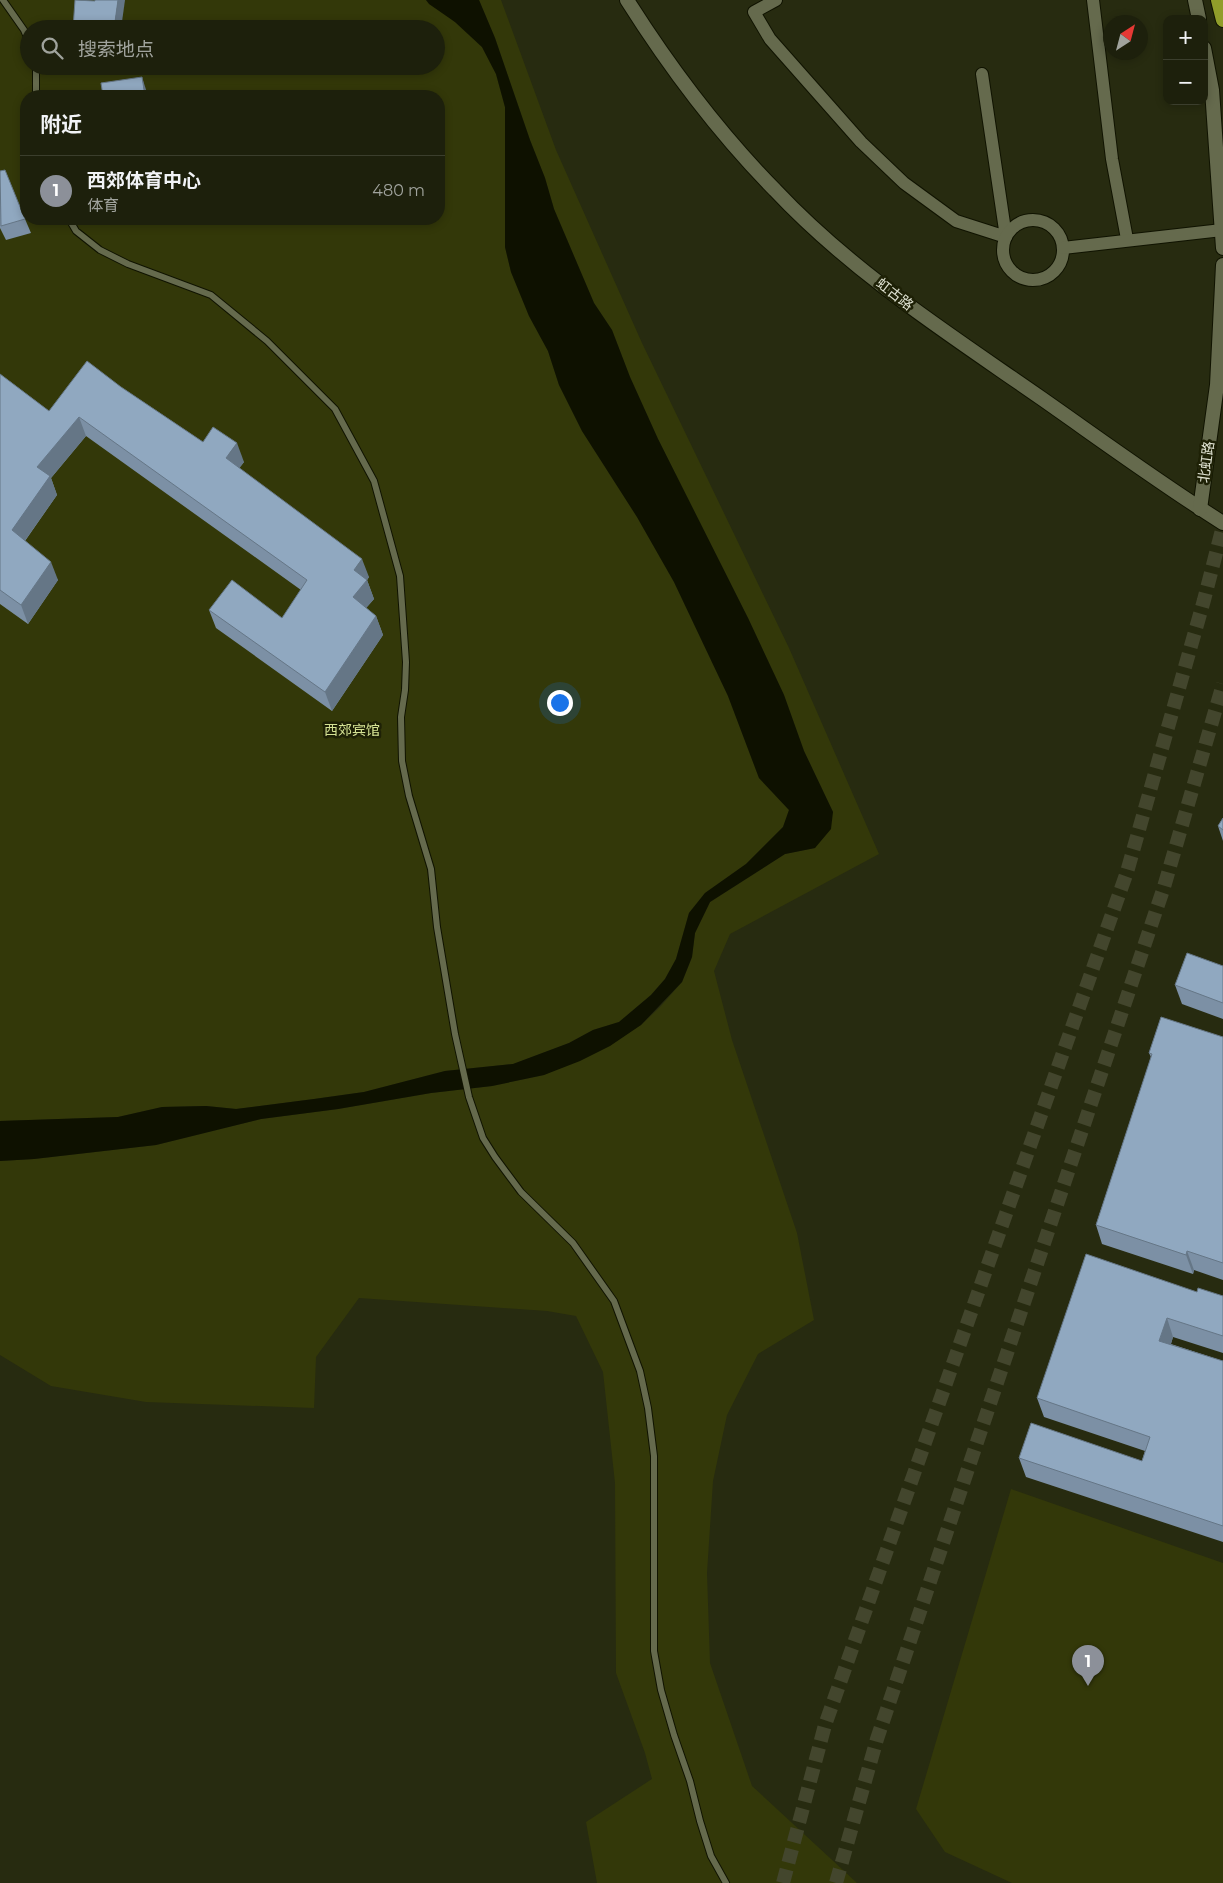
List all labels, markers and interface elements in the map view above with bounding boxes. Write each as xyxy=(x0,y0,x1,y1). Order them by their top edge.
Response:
north arrow xyxy=(1103,15,1148,60)
map controls xyxy=(1163,15,1208,105)
button: + xyxy=(1163,15,1208,60)
search box xyxy=(20,20,445,75)
icon: search xyxy=(38,34,66,62)
text: 搜索地点 xyxy=(78,38,154,61)
button: − xyxy=(1163,60,1208,105)
text: 附近 xyxy=(40,112,82,137)
text: 西郊体育中心 xyxy=(87,169,201,192)
text: 1 xyxy=(53,181,59,200)
text: 480 m xyxy=(372,181,425,200)
text: 体育 xyxy=(87,196,119,215)
street label: 虹古路 xyxy=(873,274,917,314)
street label: 北虹路 xyxy=(1194,440,1218,484)
your location xyxy=(547,690,573,716)
park label: 西郊宾馆 xyxy=(324,721,380,739)
pin: 1 xyxy=(1072,1645,1104,1686)

